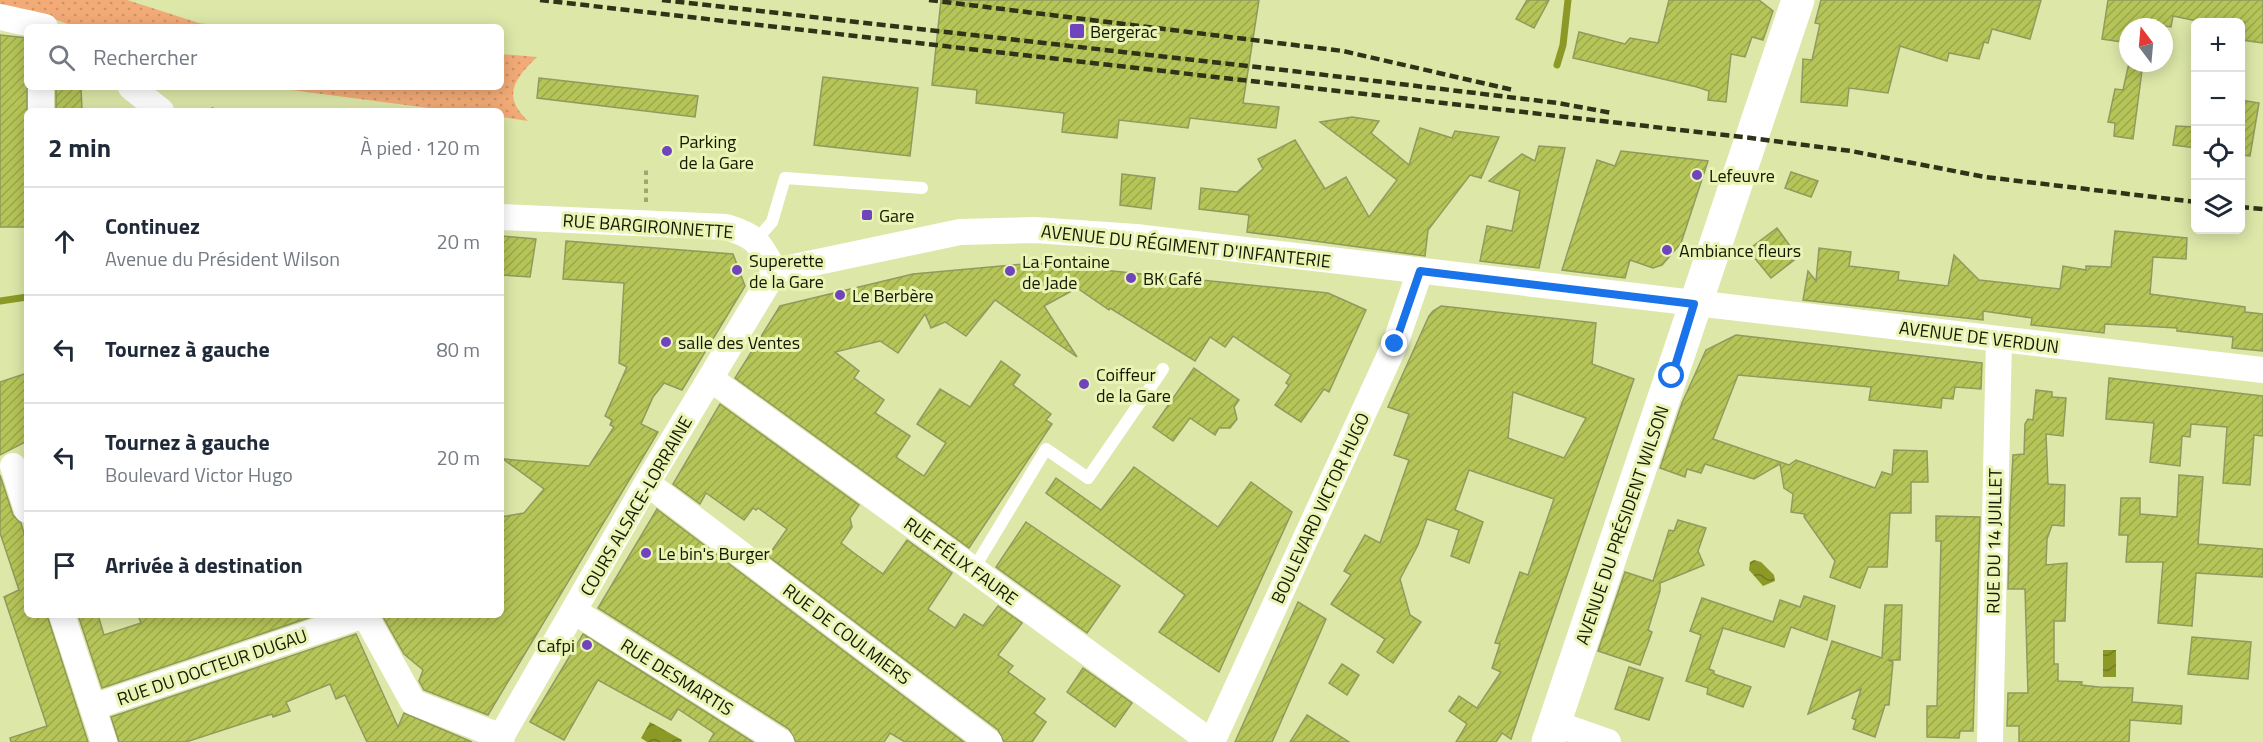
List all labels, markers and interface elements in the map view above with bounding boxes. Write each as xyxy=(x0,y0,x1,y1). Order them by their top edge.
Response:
place label: Bergerac xyxy=(1090,18,1158,45)
north arrow xyxy=(2119,18,2173,72)
map controls xyxy=(2191,18,2245,234)
button: + xyxy=(2191,18,2245,72)
marker: Bergerac xyxy=(1068,22,1086,40)
search box xyxy=(24,24,504,90)
text: Rechercher xyxy=(93,40,198,74)
icon: search xyxy=(45,41,78,74)
button: − xyxy=(2191,72,2245,126)
button: locate xyxy=(2191,126,2245,180)
text: 2 min xyxy=(48,128,111,167)
place label: Parking de la Gare xyxy=(679,128,754,176)
text: À pied · 120 m xyxy=(360,132,480,163)
marker: Parking de la Gare xyxy=(660,144,674,158)
place label: Lefeuvre xyxy=(1709,162,1775,189)
marker: Lefeuvre xyxy=(1690,168,1704,182)
button: layers xyxy=(2191,180,2245,234)
place label: Gare xyxy=(879,202,914,229)
street label: RUE BARGIRONNETTE xyxy=(562,207,734,245)
marker: Gare xyxy=(860,208,874,222)
text: Continuez xyxy=(105,209,200,243)
street label: AVENUE DU RÉGIMENT D'INFANTERIE xyxy=(1040,217,1332,275)
icon: ahead xyxy=(48,225,81,258)
text: 20 m xyxy=(436,226,480,257)
place label: Ambiance fleurs xyxy=(1679,237,1801,264)
text: Avenue du Président Wilson xyxy=(105,243,340,274)
marker: Ambiance fleurs xyxy=(1660,243,1674,257)
place label: Superette de la Gare xyxy=(749,247,824,295)
place label: La Fontaine de Jade xyxy=(1022,248,1110,296)
marker: Superette de la Gare xyxy=(730,263,744,277)
marker: La Fontaine de Jade xyxy=(1003,264,1017,278)
place label: BK Café xyxy=(1143,265,1202,292)
marker: BK Café xyxy=(1124,271,1138,285)
place label: Le Berbère xyxy=(852,282,934,309)
marker: Le Berbère xyxy=(833,288,847,302)
street label: AVENUE DE VERDUN xyxy=(1898,314,2060,360)
place label: salle des Ventes xyxy=(678,329,800,356)
route end xyxy=(1381,330,1407,356)
text: Tournez à gauche xyxy=(105,332,270,366)
icon: left xyxy=(48,333,81,366)
text: 80 m xyxy=(436,334,480,365)
marker: salle des Ventes xyxy=(659,335,673,349)
place label: Coiffeur de la Gare xyxy=(1096,361,1171,409)
route start xyxy=(1658,362,1684,388)
marker: Coiffeur de la Gare xyxy=(1077,377,1091,391)
street label: AVENUE DU PRÉSIDENT WILSON xyxy=(1568,402,1676,648)
street label: BOULEVARD VICTOR HUGO xyxy=(1264,408,1376,608)
street label: COURS ALSACE-LORRAINE xyxy=(573,411,699,601)
text: Tournez à gauche xyxy=(105,425,270,459)
icon: left xyxy=(48,441,81,474)
text: 20 m xyxy=(436,442,480,473)
text: Boulevard Victor Hugo xyxy=(105,459,293,490)
street label: RUE DU 14 JUILLET xyxy=(1979,467,2009,614)
street label: RUE FÉLIX FAURE xyxy=(898,510,1024,612)
place label: Le bin's Burger xyxy=(658,540,770,567)
marker: Le bin's Burger xyxy=(639,546,653,560)
text: Arrivée à destination xyxy=(105,548,303,582)
icon: arrive xyxy=(48,549,81,582)
street label: RUE DE COULMIERS xyxy=(777,577,917,691)
street label: RUE DU DOCTEUR DUGAU xyxy=(113,622,311,712)
place label: Cafpi xyxy=(537,632,575,659)
street label: RUE DESMARTIS xyxy=(615,632,739,722)
marker: Cafpi xyxy=(580,638,594,652)

